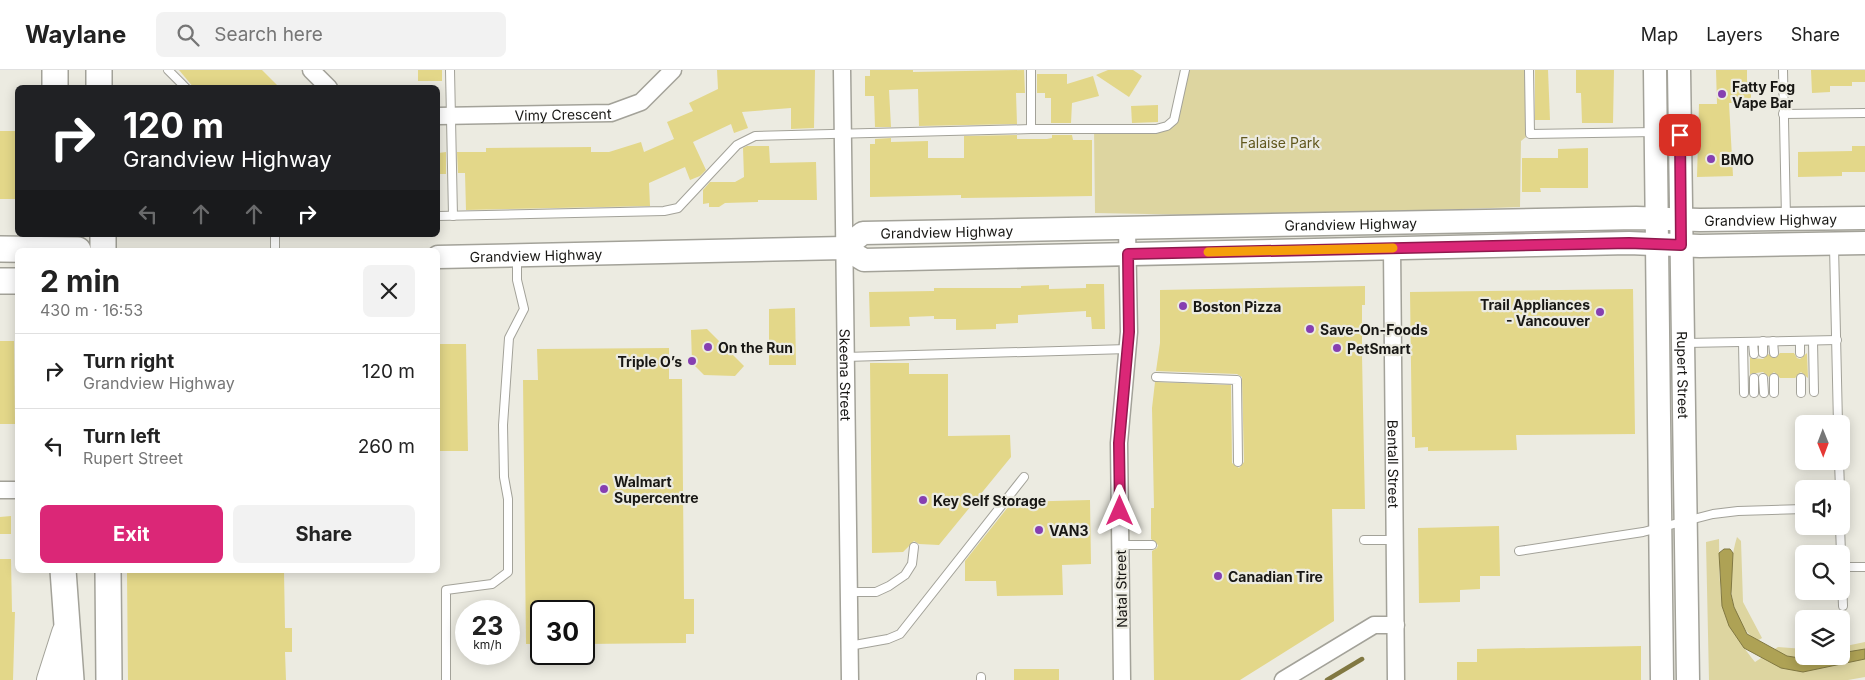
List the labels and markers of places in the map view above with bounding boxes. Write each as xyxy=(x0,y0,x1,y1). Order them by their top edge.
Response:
place label: Fatty Fog Vape Bar xyxy=(1732,78,1795,111)
marker: Fatty Fog Vape Bar xyxy=(1716,88,1728,100)
pin xyxy=(1659,114,1701,156)
place label: BMO xyxy=(1721,151,1754,168)
marker: BMO xyxy=(1705,153,1717,165)
place label: Trail Appliances - Vancouver xyxy=(1480,296,1590,329)
place label: Boston Pizza xyxy=(1193,298,1281,315)
marker: Boston Pizza xyxy=(1177,300,1189,312)
marker: Trail Appliances - Vancouver xyxy=(1594,306,1606,318)
place label: Save-On-Foods xyxy=(1320,321,1428,338)
marker: Save-On-Foods xyxy=(1304,323,1316,335)
place label: On the Run xyxy=(718,339,793,356)
place label: PetSmart xyxy=(1347,340,1411,357)
marker: On the Run xyxy=(702,341,714,353)
marker: PetSmart xyxy=(1331,342,1343,354)
place label: Triple O’s xyxy=(618,353,682,370)
marker: Triple O’s xyxy=(686,355,698,367)
place label: Walmart Supercentre xyxy=(614,473,699,506)
marker: Walmart Supercentre xyxy=(598,483,610,495)
place label: Key Self Storage xyxy=(933,492,1046,509)
marker: Key Self Storage xyxy=(917,494,929,506)
place label: VAN3 xyxy=(1049,522,1089,539)
marker: VAN3 xyxy=(1033,524,1045,536)
place label: Canadian Tire xyxy=(1228,568,1323,585)
marker: Canadian Tire xyxy=(1212,570,1224,582)

